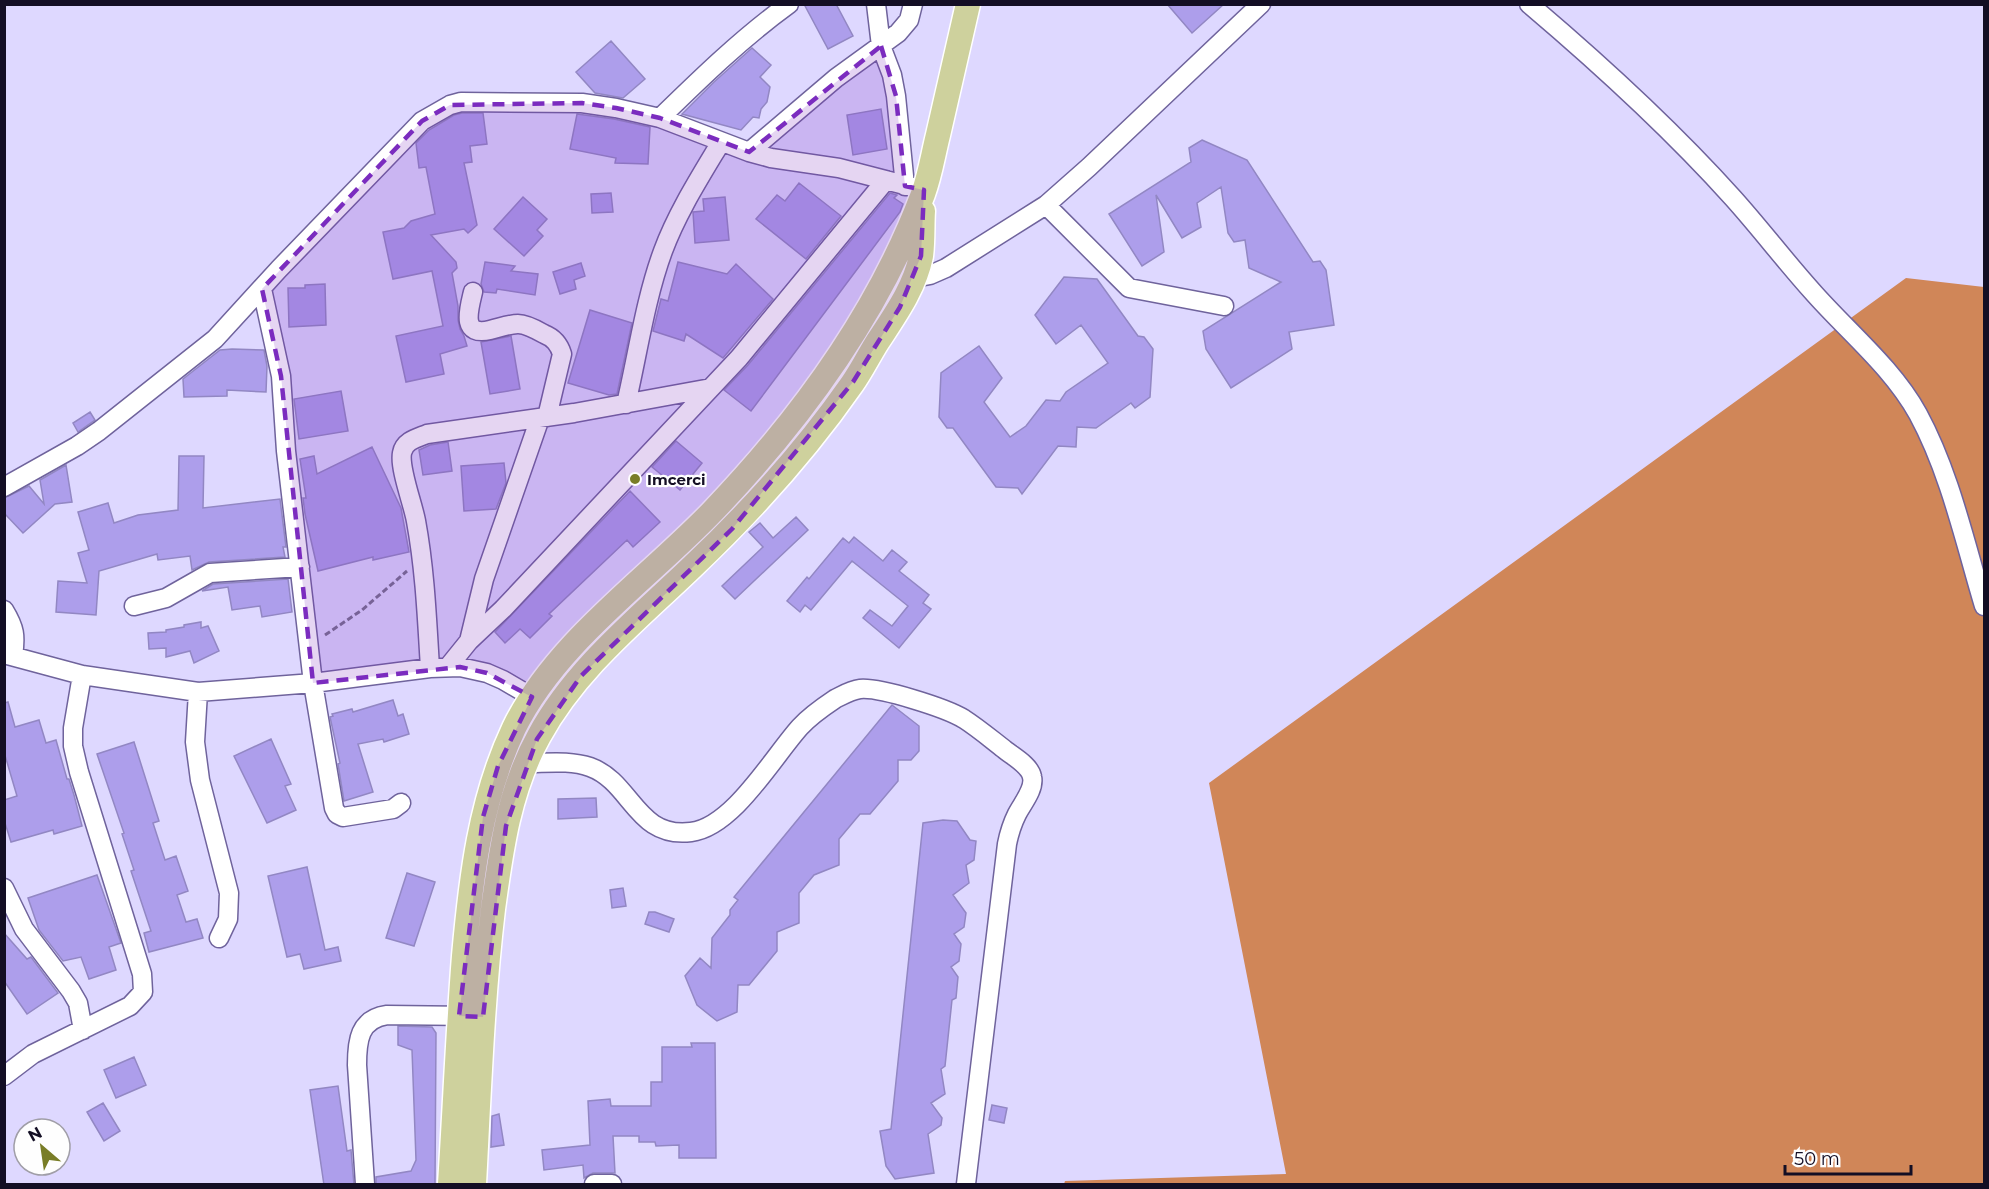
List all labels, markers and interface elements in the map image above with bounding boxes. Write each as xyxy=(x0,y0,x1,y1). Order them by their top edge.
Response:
place label: Imcerci xyxy=(647,470,706,489)
marker: Imcerci xyxy=(628,472,642,486)
north arrow xyxy=(12,1117,72,1177)
text: N xyxy=(25,1123,45,1146)
scale bar xyxy=(1785,1138,1911,1176)
text: 50 m xyxy=(1794,1148,1840,1170)

